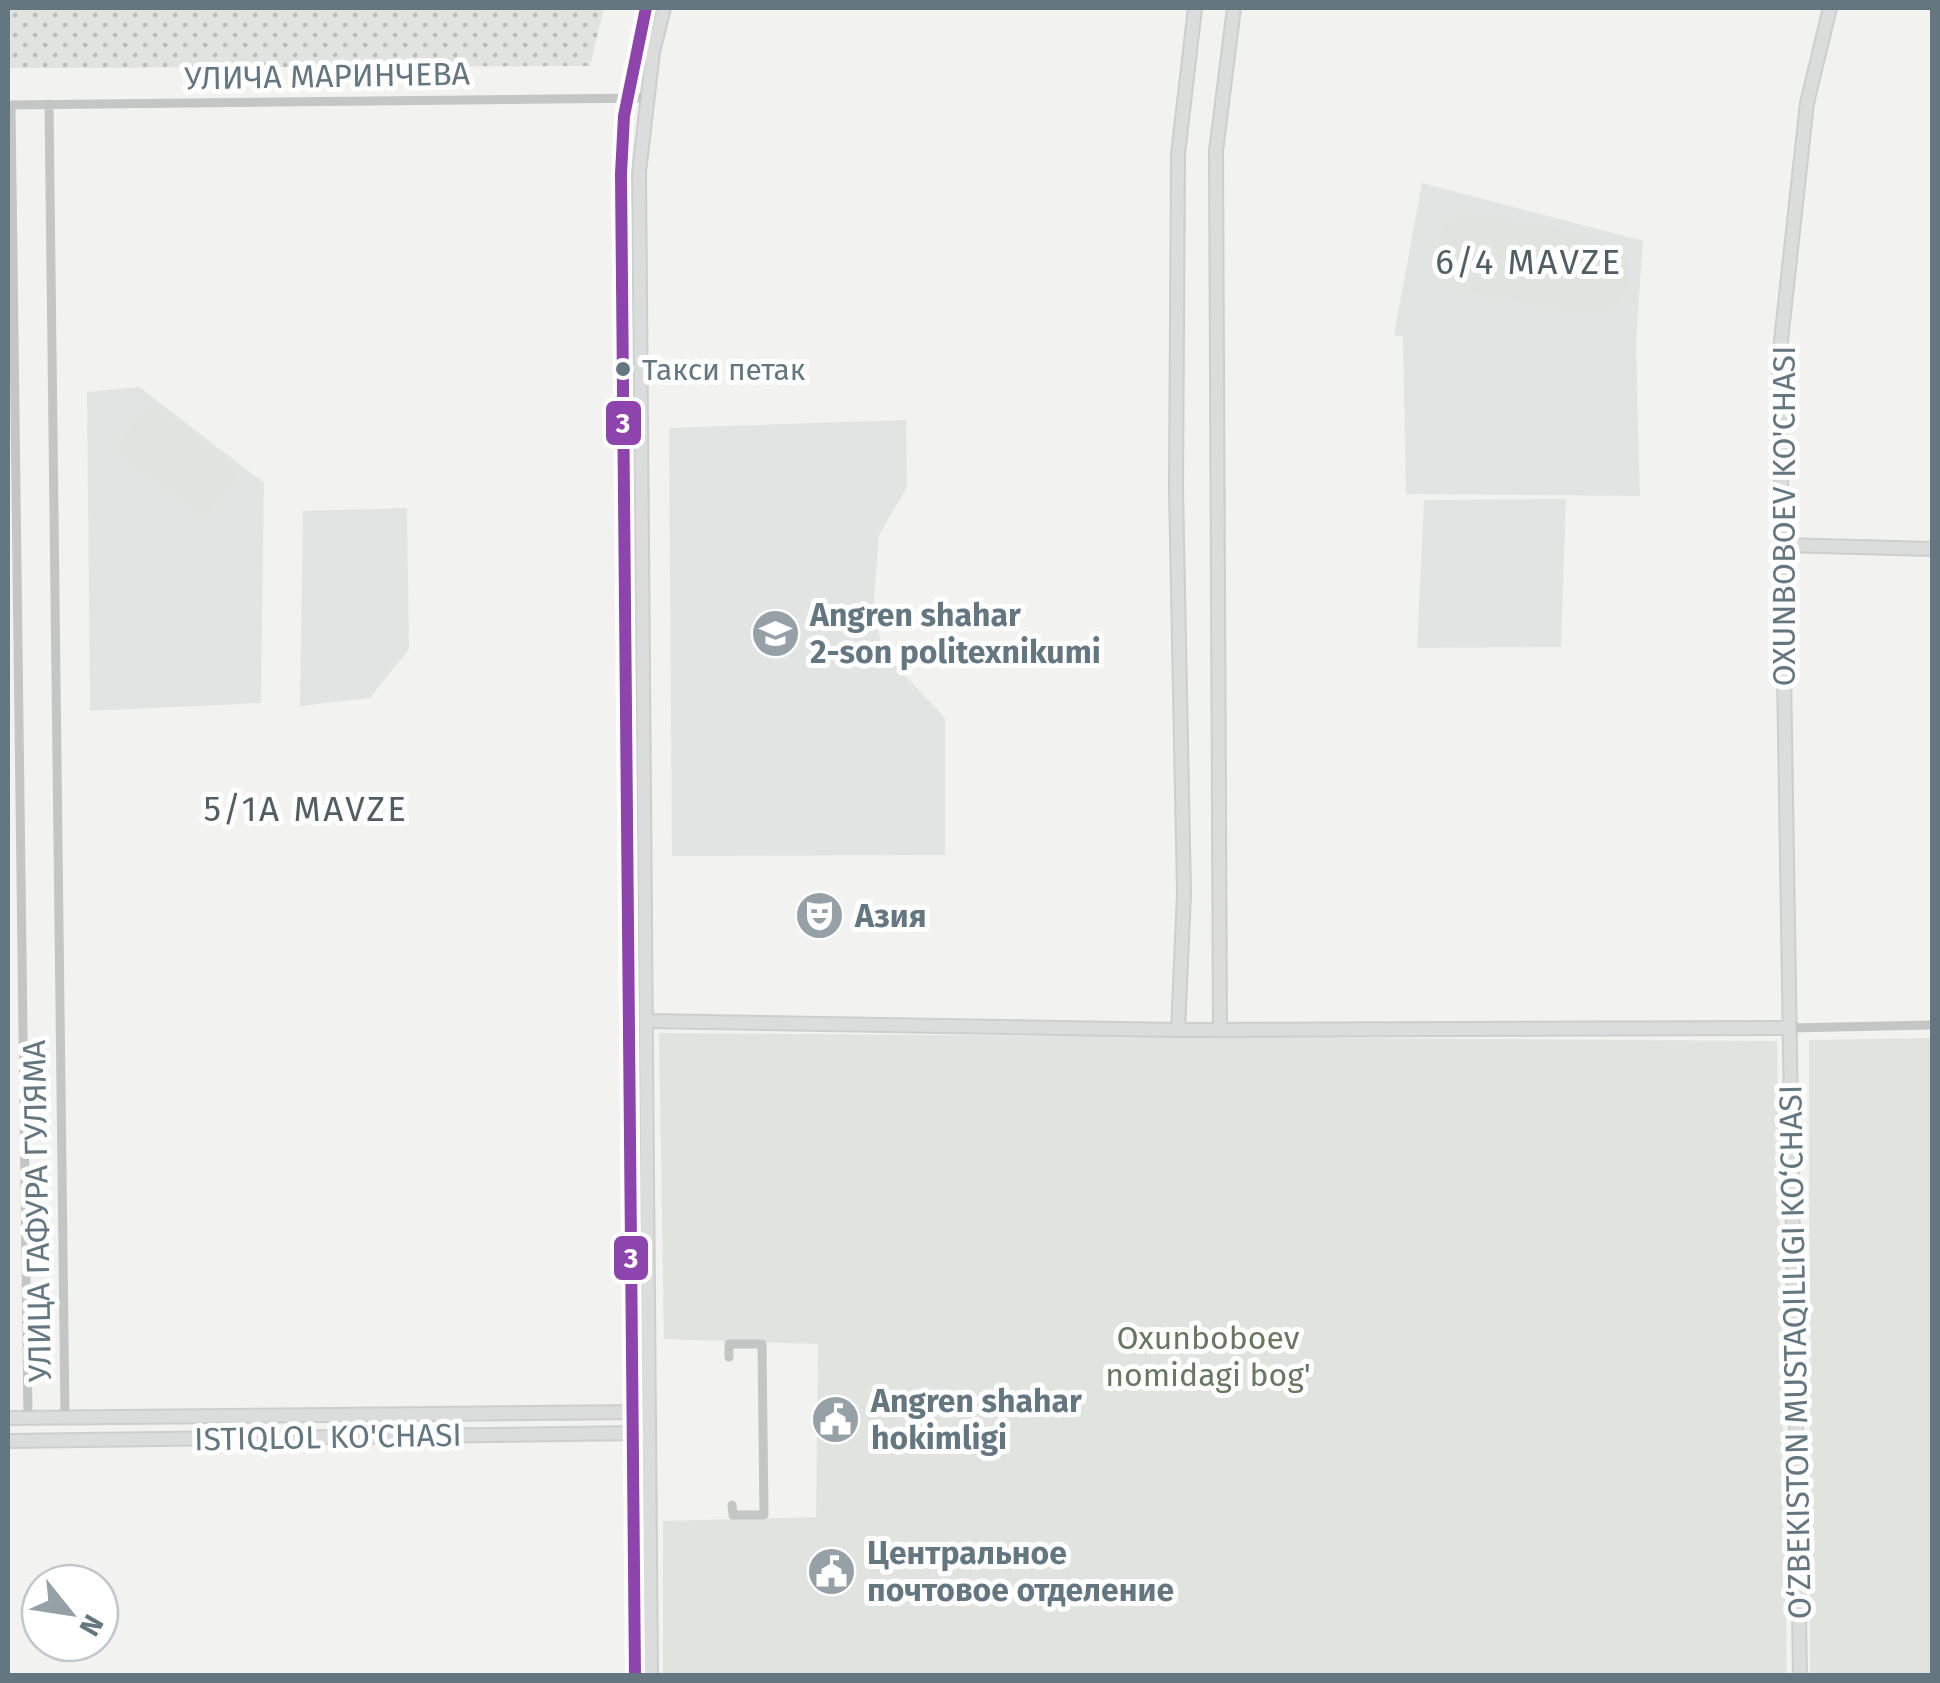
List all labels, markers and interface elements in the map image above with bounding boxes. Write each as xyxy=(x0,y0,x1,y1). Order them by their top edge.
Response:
street label: УЛИЧА МАРИНЧЕВА xyxy=(184,54,471,97)
district label: 6/4 MAVZE xyxy=(1435,241,1623,283)
street label: OXUNBOBOEV KO'CHASI xyxy=(1765,346,1803,686)
place label: Такси петак xyxy=(642,352,806,388)
marker: Такси петак xyxy=(613,359,633,379)
line badge: 3 xyxy=(604,399,643,447)
text: 3 xyxy=(615,407,630,440)
place label: Angren shahar 2-son politexnikumi xyxy=(809,596,1101,671)
school or university icon: Angren shahar 2-son politexnikumi xyxy=(749,607,801,659)
district label: 5/1A MAVZE xyxy=(204,788,408,830)
theatre icon: Азия xyxy=(794,890,846,942)
place label: Азия xyxy=(854,897,927,935)
street label: УЛИЦА ГАФУРА ГУЛЯМА xyxy=(15,1039,59,1382)
street label: O‘ZBEKISTON MUSTAQILLIGI KO‘CHASI xyxy=(1771,1084,1819,1620)
line badge: 3 xyxy=(612,1234,650,1282)
text: 3 xyxy=(623,1242,638,1275)
park label: Oxunboboev nomidagi bog' xyxy=(1105,1319,1311,1394)
place label: Angren shahar hokimligi xyxy=(870,1382,1082,1457)
public building icon: Angren shahar hokimligi xyxy=(810,1393,862,1445)
street label: ISTIQLOL KO'CHASI xyxy=(194,1416,462,1458)
place label: Центральное почтовое отделение xyxy=(867,1534,1174,1609)
public building icon: Центральное почтовое отделение xyxy=(806,1545,858,1597)
north arrow xyxy=(20,1563,120,1663)
text: N xyxy=(72,1609,110,1642)

